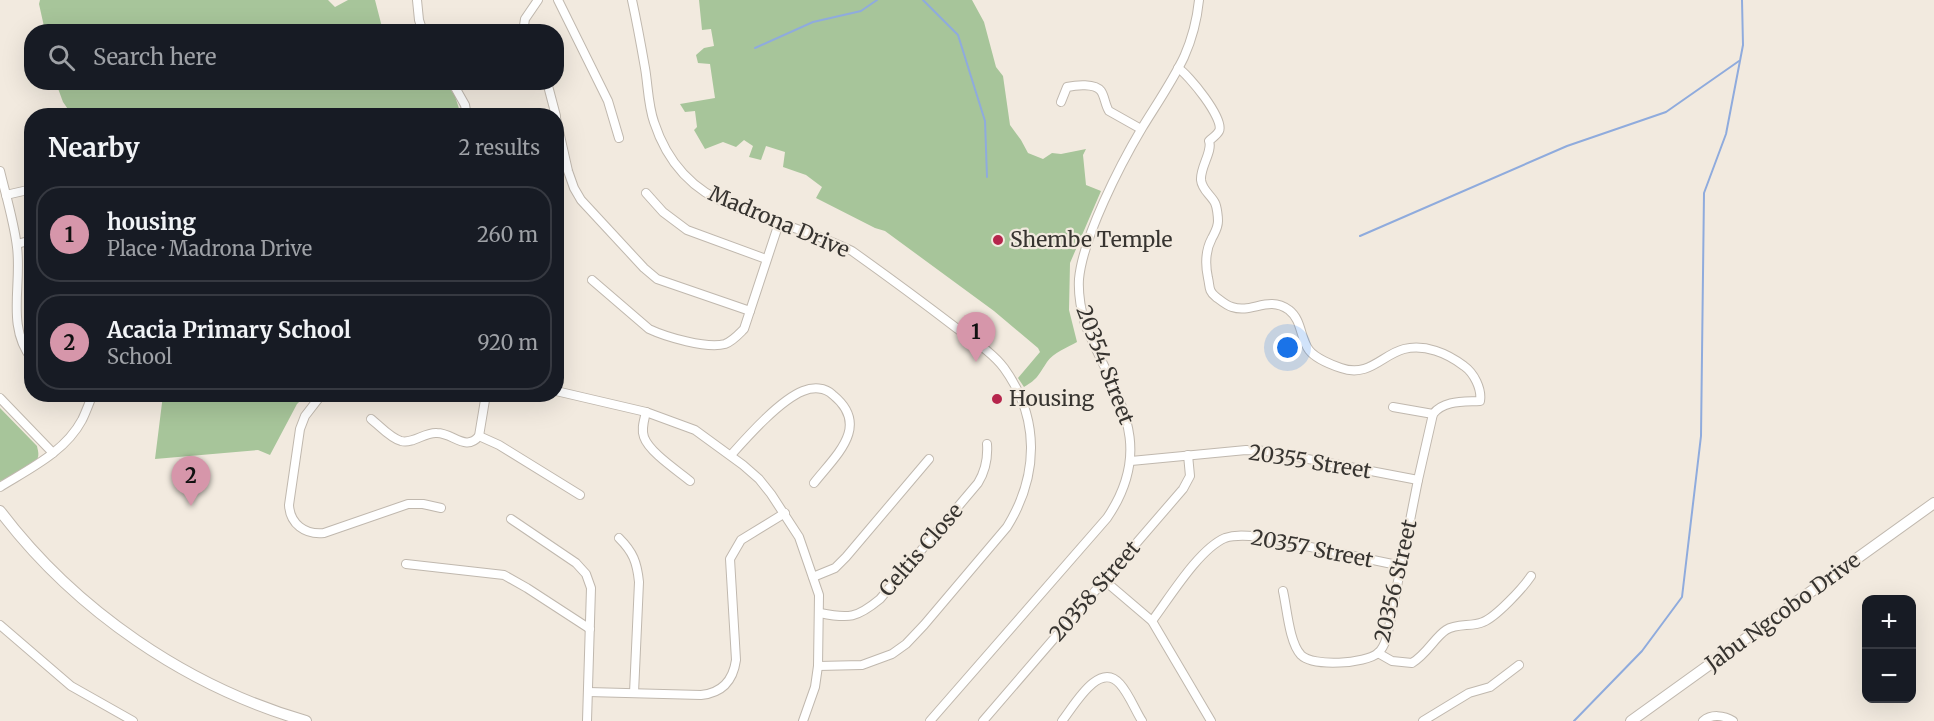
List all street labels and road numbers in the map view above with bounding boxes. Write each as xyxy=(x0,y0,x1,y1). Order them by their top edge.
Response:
street label: Madrona Drive xyxy=(705,180,854,263)
street label: 20354 Street xyxy=(1070,301,1141,428)
street label: 20355 Street xyxy=(1247,438,1373,485)
street label: Celtis Close xyxy=(873,497,968,602)
street label: 20356 Street xyxy=(1368,517,1423,645)
street label: 20357 Street xyxy=(1249,523,1375,574)
street label: 20358 Street xyxy=(1043,535,1146,647)
street label: Jabu Ngcobo Drive xyxy=(1699,546,1865,677)

